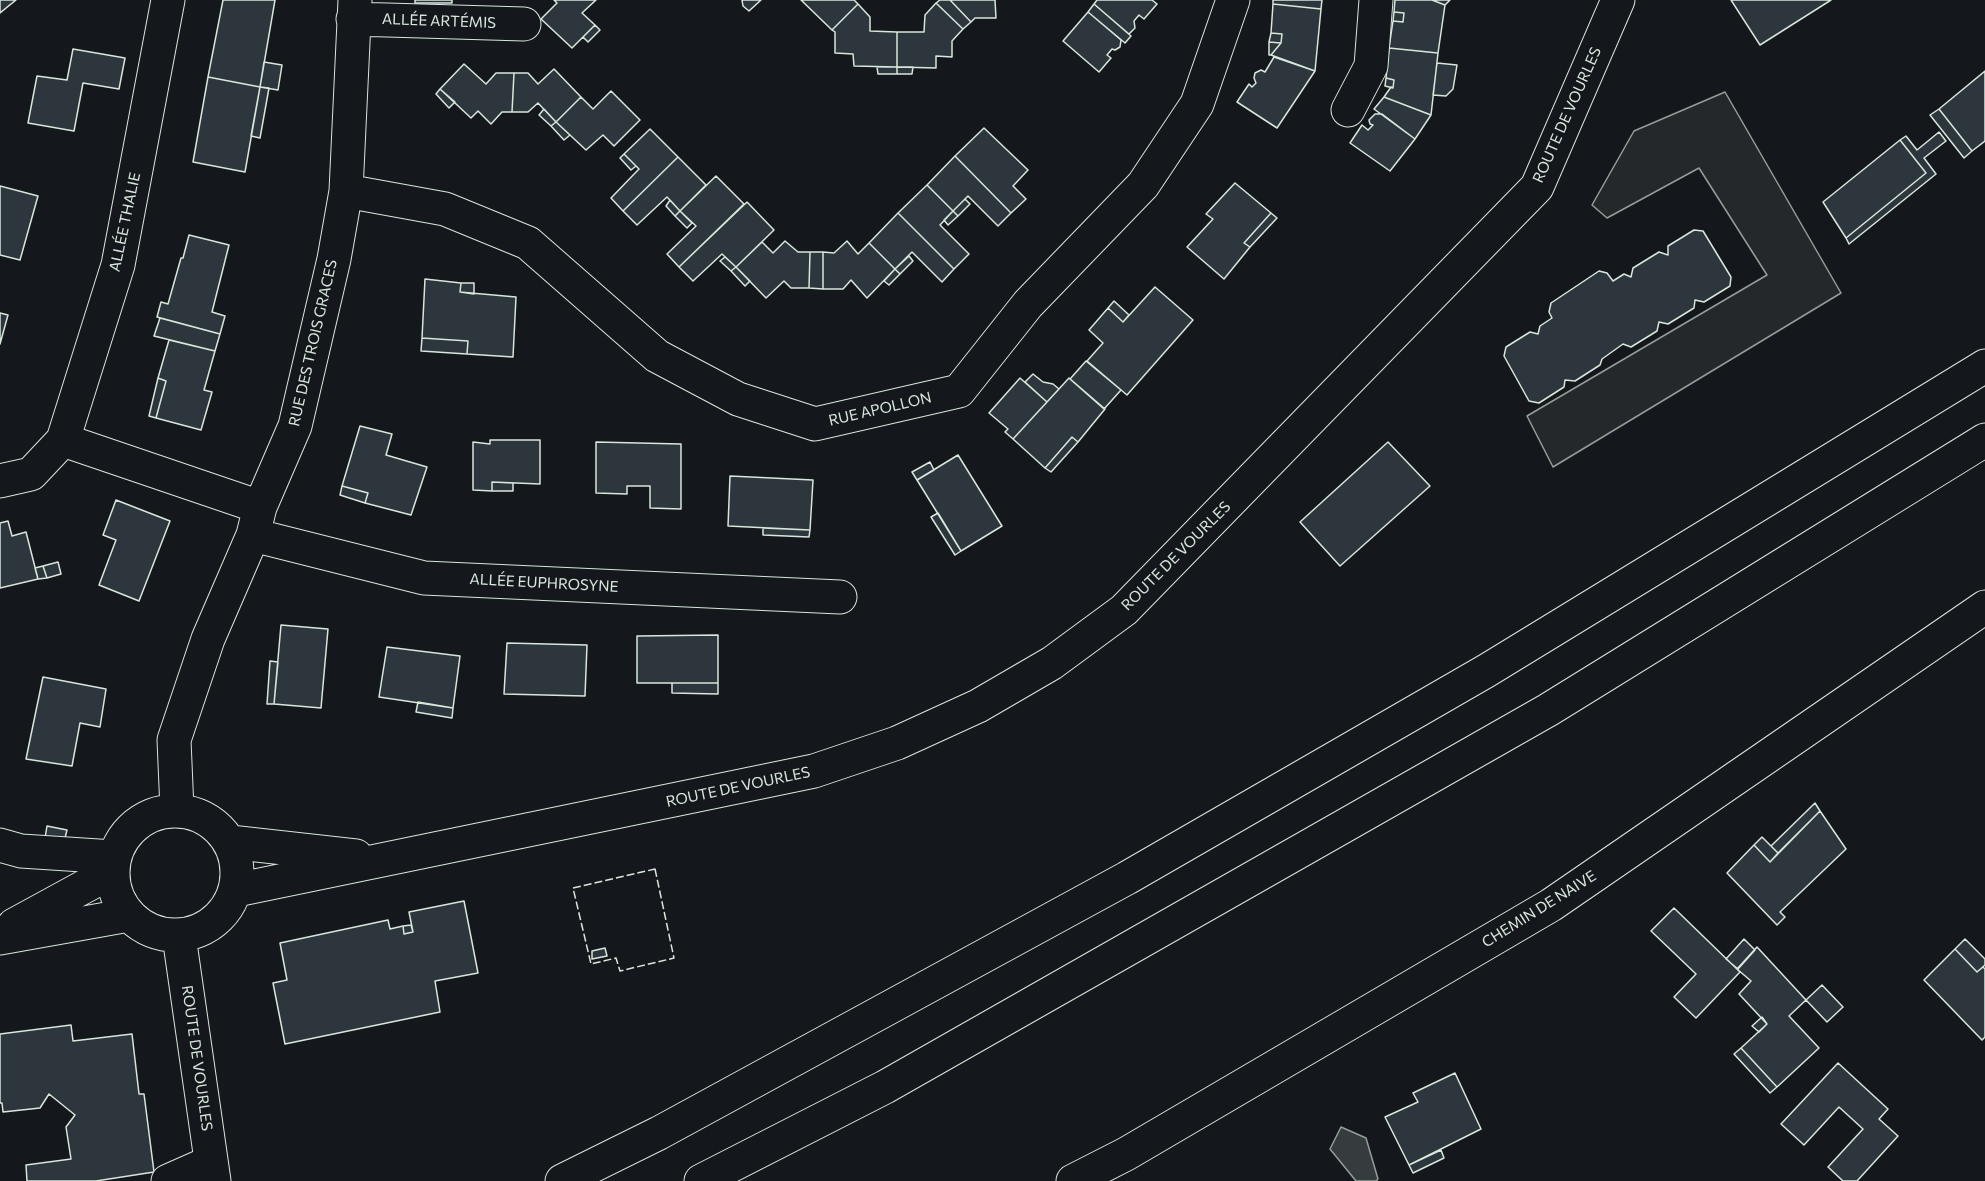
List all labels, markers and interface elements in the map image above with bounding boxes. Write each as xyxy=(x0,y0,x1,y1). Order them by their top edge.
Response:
street label: ALLÉE ARTÉMIS xyxy=(382,10,496,32)
street label: ROUTE DE VOURLES xyxy=(1529,44,1605,186)
street label: ALLÉE THALIE xyxy=(106,171,144,273)
street label: RUE DES TROIS GRACES xyxy=(285,258,341,428)
street label: RUE APOLLON xyxy=(827,388,933,430)
street label: ROUTE DE VOURLES xyxy=(1118,498,1234,614)
street label: ALLÉE EUPHROSYNE xyxy=(469,570,619,596)
street label: ROUTE DE VOURLES xyxy=(664,763,812,811)
street label: CHEMIN DE NAIVE xyxy=(1479,867,1599,951)
street label: ROUTE DE VOURLES xyxy=(178,984,216,1132)

